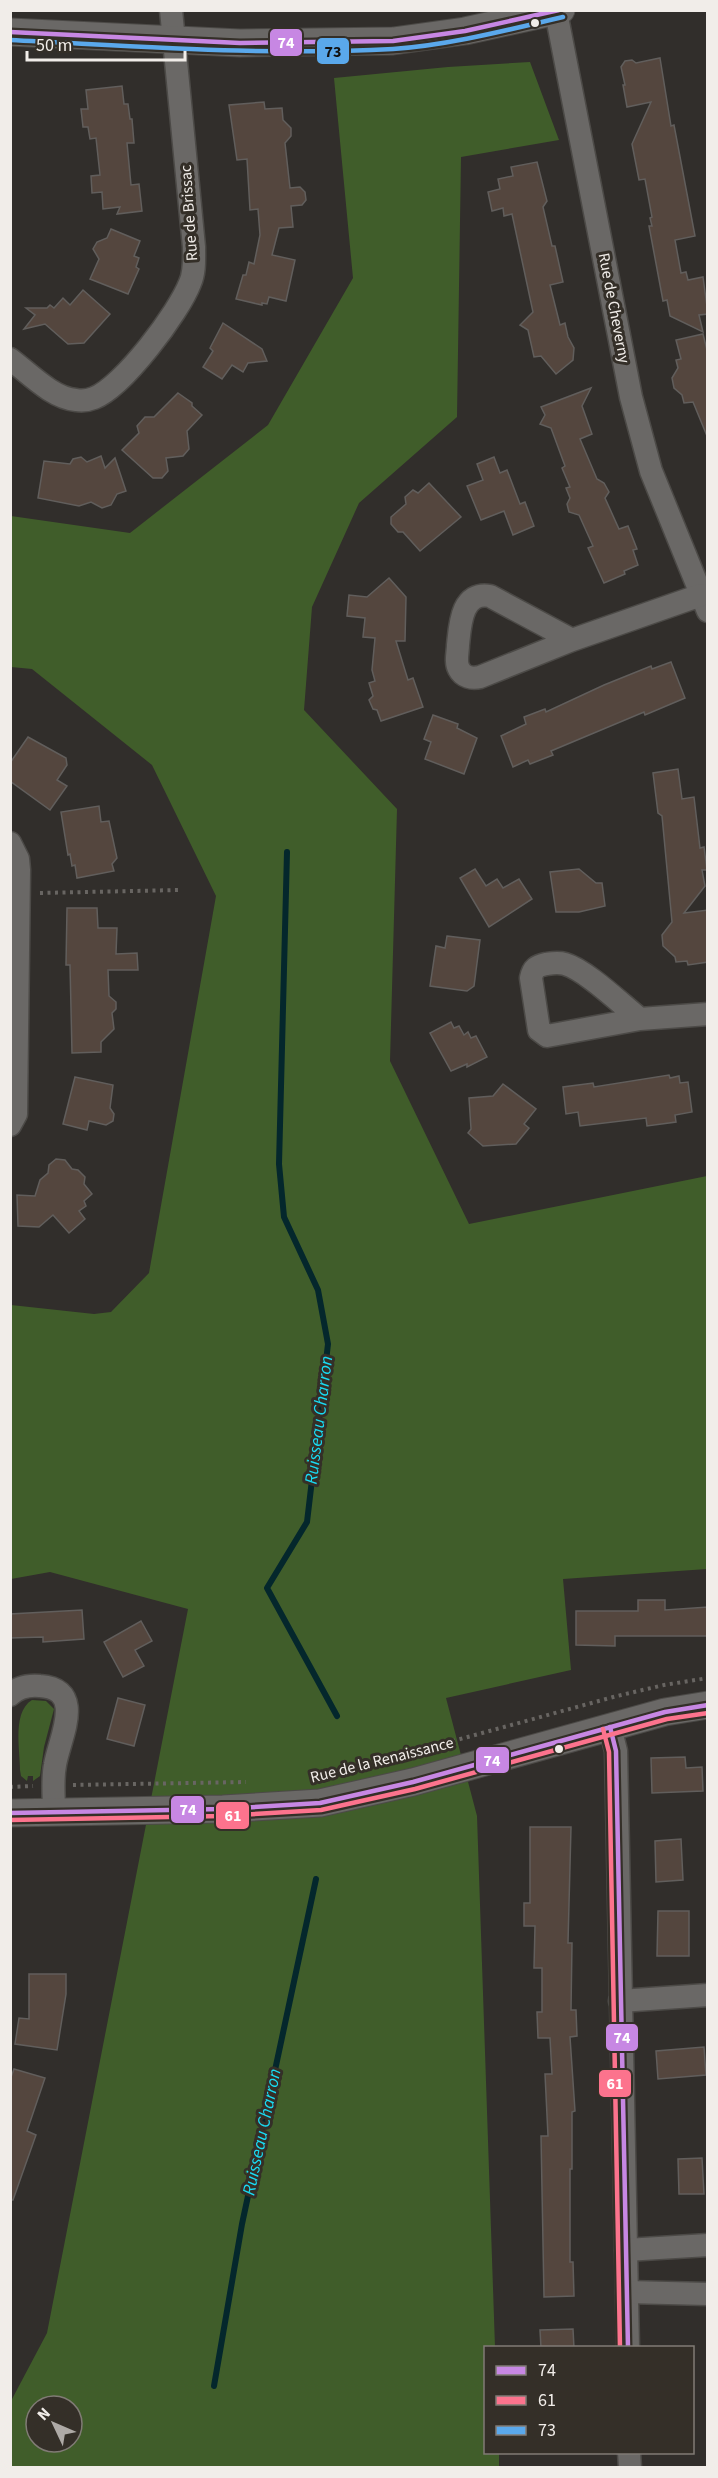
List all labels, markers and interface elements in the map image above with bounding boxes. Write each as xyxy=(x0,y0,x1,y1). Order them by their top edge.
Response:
unlabelled marker xyxy=(529,17,541,29)
scale bar xyxy=(27,24,184,62)
line badge: 74 xyxy=(269,28,303,57)
text: 74 xyxy=(278,32,295,54)
text: 50 m xyxy=(36,33,72,58)
line badge: 73 xyxy=(316,37,350,65)
text: 73 xyxy=(325,41,341,63)
street label: Rue de Brissac xyxy=(175,164,203,262)
street label: Rue de Cheverny xyxy=(593,251,636,366)
water label: Ruisseau Charron xyxy=(299,1354,339,1486)
street label: Rue de la Renaissance xyxy=(308,1732,456,1788)
unlabelled marker xyxy=(553,1743,565,1755)
line badge: 74 xyxy=(475,1746,510,1774)
text: 74 xyxy=(484,1750,501,1772)
line badge: 74 xyxy=(170,1795,205,1824)
text: 74 xyxy=(180,1799,197,1821)
line badge: 61 xyxy=(215,1801,250,1830)
text: 61 xyxy=(225,1805,241,1827)
line badge: 74 xyxy=(605,2023,639,2052)
text: 74 xyxy=(614,2027,631,2049)
water label: Ruisseau Charron xyxy=(236,2066,288,2198)
line badge: 61 xyxy=(598,2069,632,2098)
text: 61 xyxy=(607,2073,623,2095)
legend xyxy=(484,2346,694,2454)
text: 74 xyxy=(538,2358,556,2383)
text: 61 xyxy=(538,2388,556,2413)
north arrow xyxy=(24,2394,84,2454)
text: N xyxy=(32,2403,56,2426)
text: 73 xyxy=(538,2418,556,2443)

